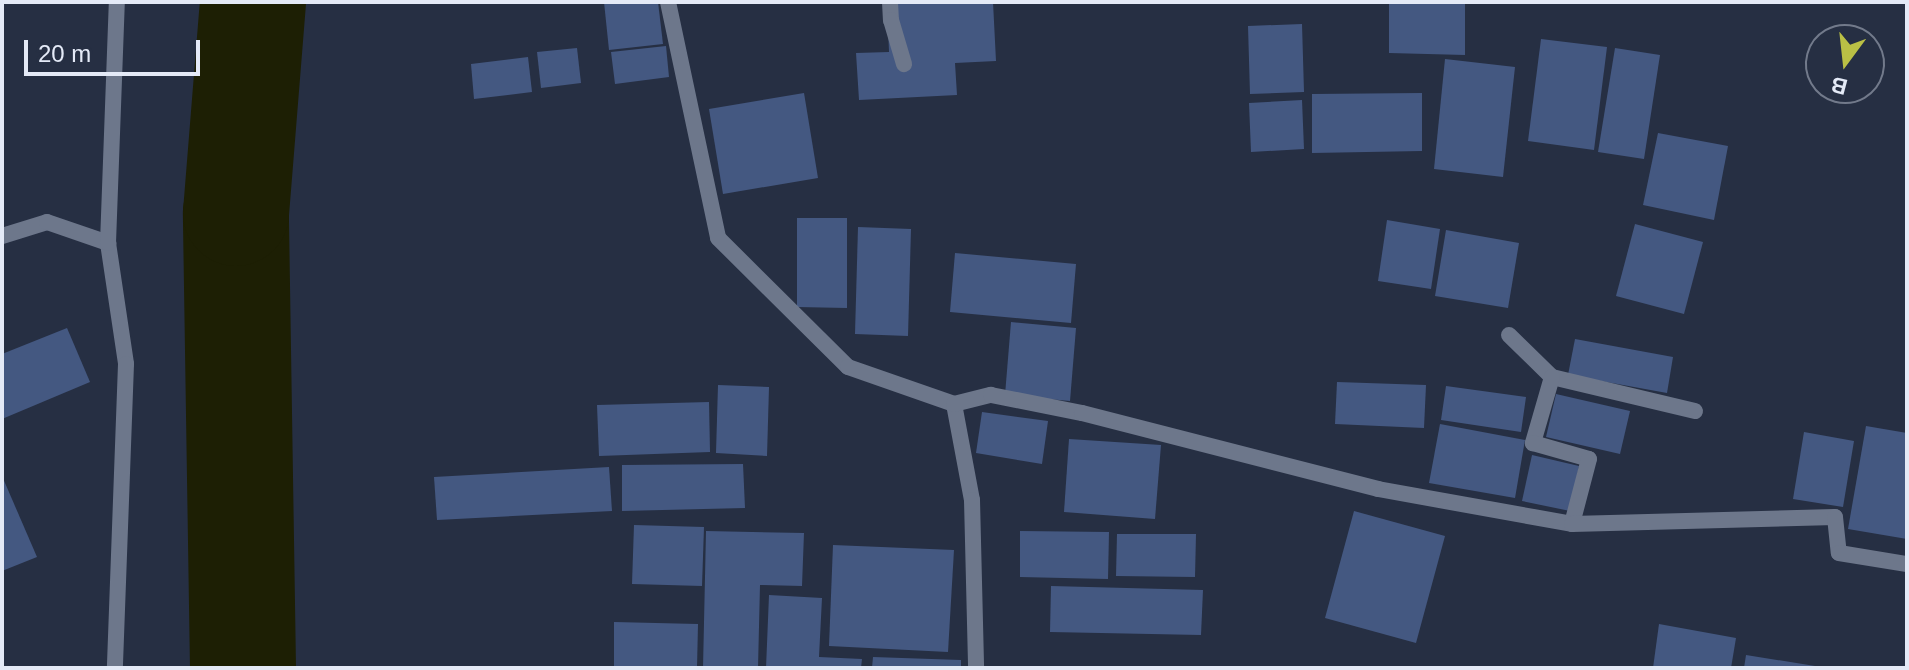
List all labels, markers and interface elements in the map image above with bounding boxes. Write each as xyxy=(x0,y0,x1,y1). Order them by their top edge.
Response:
scale bar xyxy=(28,24,204,74)
north arrow xyxy=(1805,24,1885,104)
text: 20 m xyxy=(38,40,91,67)
text: B xyxy=(1828,72,1850,100)

